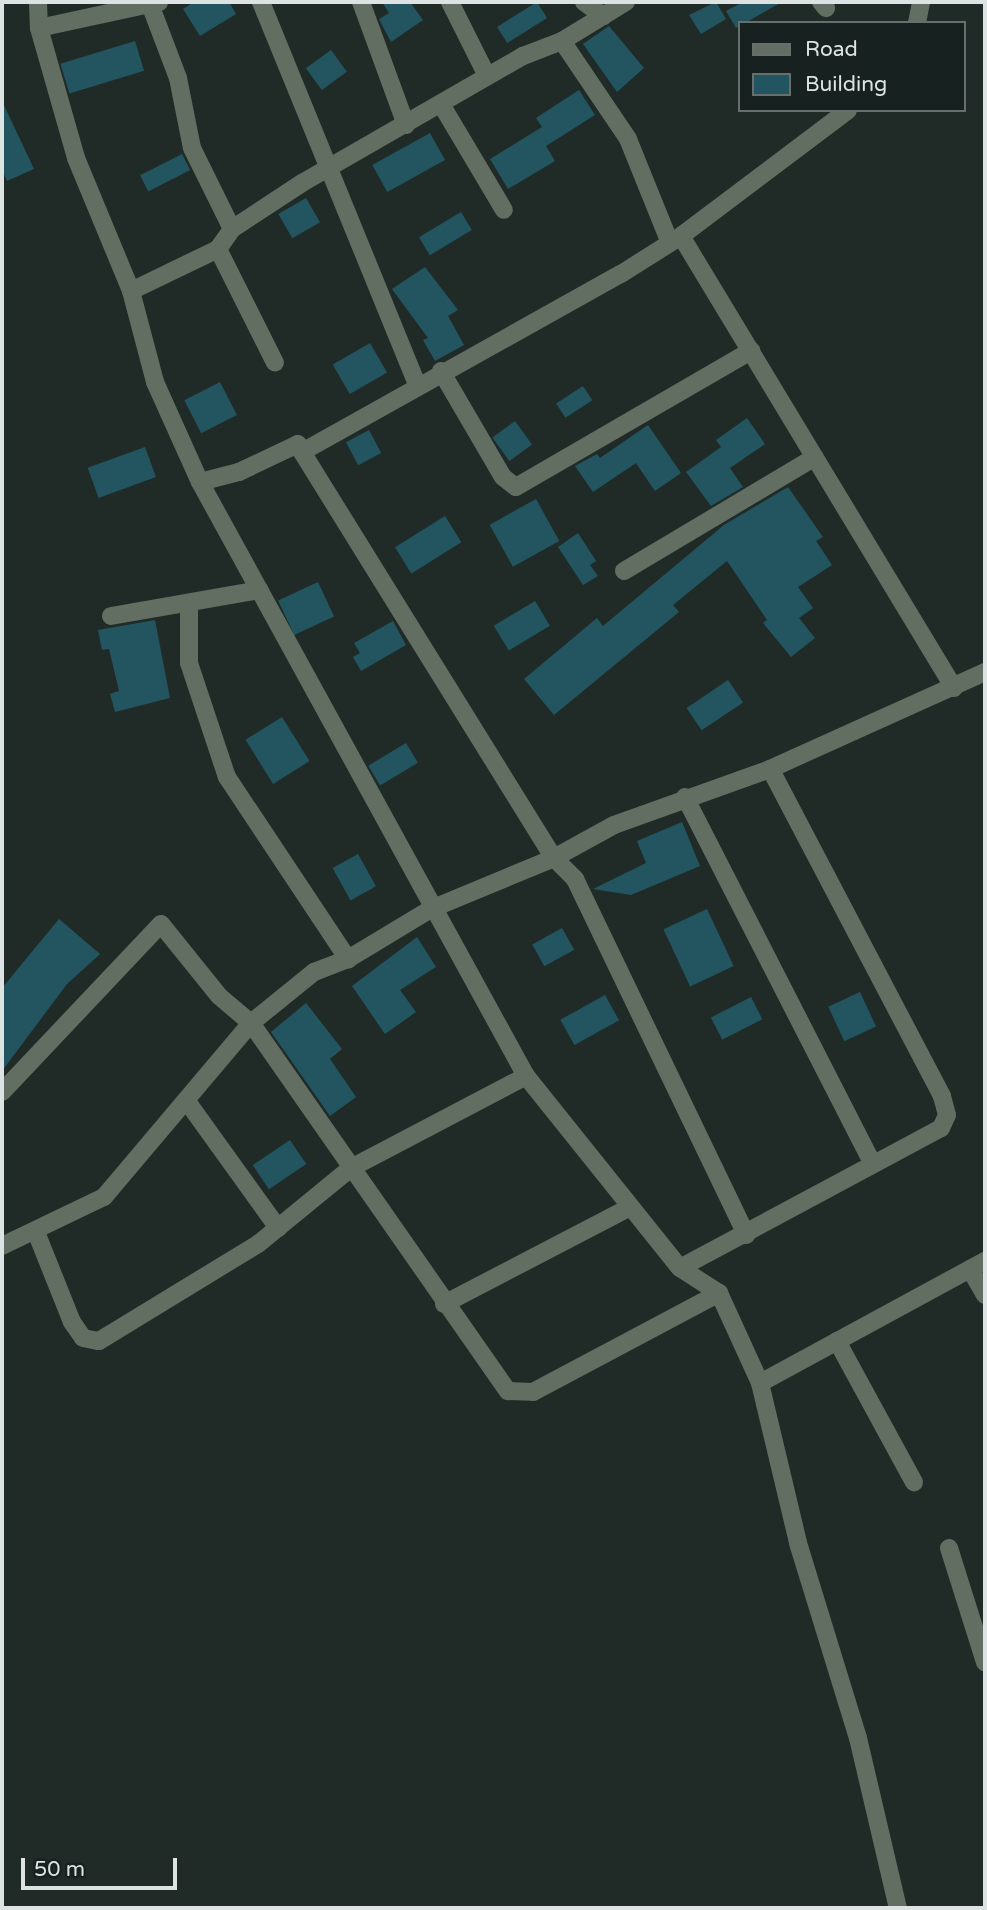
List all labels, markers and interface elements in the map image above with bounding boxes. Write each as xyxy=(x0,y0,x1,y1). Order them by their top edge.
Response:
legend xyxy=(738,21,966,112)
text: Road xyxy=(805,37,858,62)
text: Building xyxy=(805,72,887,97)
scale bar xyxy=(24,1843,180,1887)
text: 50 m xyxy=(34,1857,85,1882)

